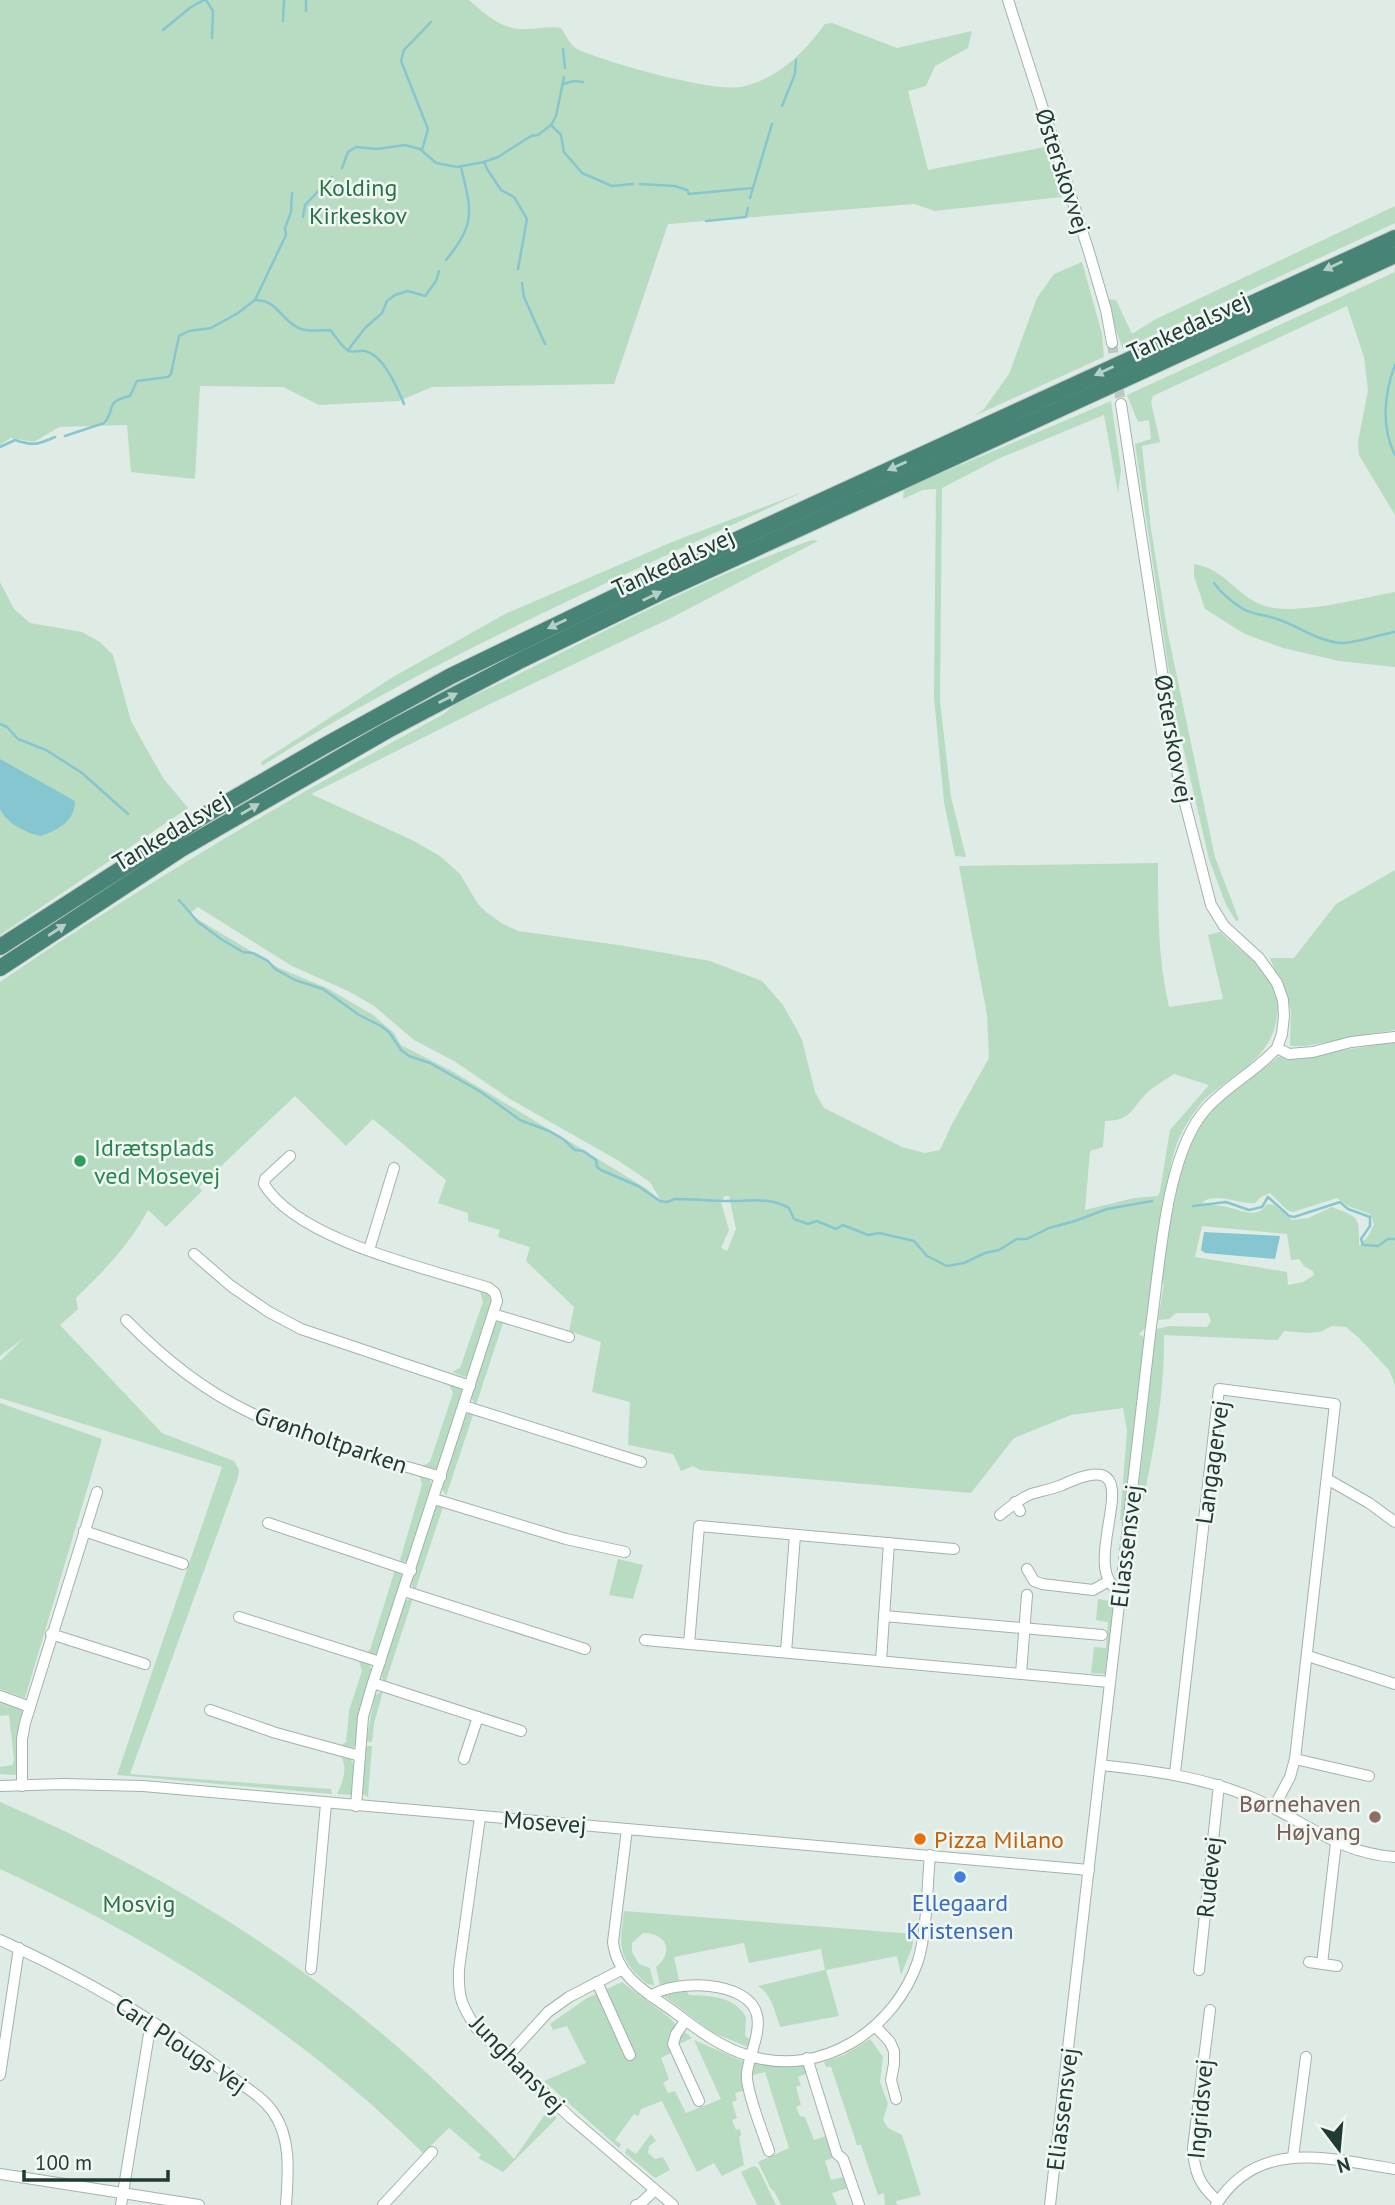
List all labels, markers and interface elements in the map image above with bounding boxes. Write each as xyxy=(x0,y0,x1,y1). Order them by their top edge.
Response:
street label: Østerskovvej xyxy=(1028,104,1098,238)
park label: Kolding Kirkeskov xyxy=(309,172,407,231)
one-way arrow xyxy=(1323,260,1343,272)
street label: Tankedalsvej xyxy=(1122,284,1254,368)
one-way arrow xyxy=(1094,365,1114,377)
one-way arrow xyxy=(887,460,907,472)
street label: Tankedalsvej xyxy=(607,520,739,604)
one-way arrow xyxy=(642,591,662,602)
one-way arrow xyxy=(547,618,567,629)
street label: Østerskovvej xyxy=(1147,672,1201,806)
one-way arrow xyxy=(438,692,458,704)
street label: Tankedalsvej xyxy=(107,784,235,878)
one-way arrow xyxy=(240,803,259,816)
one-way arrow xyxy=(47,923,66,936)
place label: Idrætsplads ved Mosevej xyxy=(94,1132,220,1191)
marker: Idrætsplads ved Mosevej xyxy=(72,1153,88,1169)
street label: Langagervej xyxy=(1188,1398,1236,1526)
street label: Grønholtparken xyxy=(251,1399,411,1481)
street label: Eliassensvej xyxy=(1103,1483,1149,1609)
place label: Børnehaven Højvang xyxy=(1239,1788,1361,1847)
street label: Mosevej xyxy=(502,1804,588,1840)
marker: Børnehaven Højvang xyxy=(1367,1809,1383,1825)
place label: Pizza Milano xyxy=(934,1824,1064,1855)
marker: Pizza Milano xyxy=(912,1831,928,1847)
street label: Rudevej xyxy=(1189,1835,1229,1919)
marker: Ellegaard Kristensen xyxy=(952,1869,968,1885)
place label: Ellegaard Kristensen xyxy=(906,1887,1014,1946)
park label: Mosvig xyxy=(103,1888,175,1919)
street label: Carl Plougs Vej xyxy=(109,1990,253,2100)
street label: Junghansvej xyxy=(463,2008,572,2119)
street label: Eliassensvej xyxy=(1039,2046,1085,2172)
street label: Ingridsvej xyxy=(1180,2058,1220,2160)
north arrow xyxy=(1304,2114,1374,2184)
scale bar xyxy=(24,2138,168,2182)
text: 100 m xyxy=(35,2149,92,2176)
text: N xyxy=(1334,2152,1353,2179)

